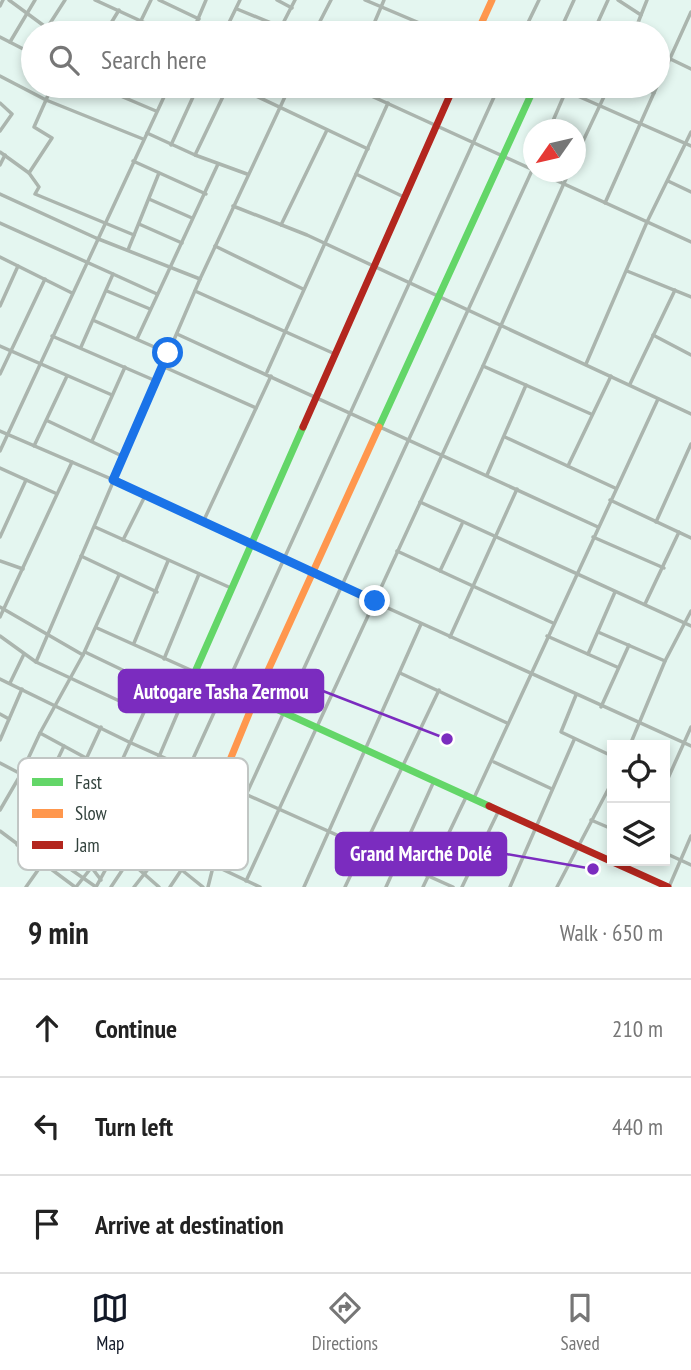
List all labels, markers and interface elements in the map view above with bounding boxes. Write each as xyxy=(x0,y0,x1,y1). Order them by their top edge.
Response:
search box xyxy=(21,21,670,98)
icon: search xyxy=(45,41,83,79)
text: Search here xyxy=(101,43,207,76)
north arrow xyxy=(523,119,586,182)
route start xyxy=(152,337,183,368)
route end xyxy=(359,585,390,616)
callout: Autogare Tasha Zermou xyxy=(119,670,323,712)
text: Autogare Tasha Zermou xyxy=(132,678,309,705)
map controls xyxy=(607,740,670,866)
button: locate xyxy=(607,740,670,803)
legend xyxy=(18,758,248,870)
text: Fast xyxy=(75,770,103,794)
text: Slow xyxy=(75,801,108,825)
button: layers xyxy=(607,803,670,866)
text: Jam xyxy=(74,833,100,857)
callout: Grand Marché Dolé xyxy=(336,833,506,875)
text: Grand Marché Dolé xyxy=(350,840,492,867)
text: 9 min xyxy=(28,913,89,952)
text: Walk · 650 m xyxy=(560,918,663,947)
icon: ahead xyxy=(28,1009,66,1047)
text: Continue xyxy=(95,1012,177,1045)
text: 210 m xyxy=(612,1014,663,1043)
icon: left xyxy=(28,1107,66,1145)
text: Turn left xyxy=(95,1110,173,1143)
text: 440 m xyxy=(612,1112,663,1141)
icon: arrive xyxy=(28,1205,66,1243)
text: Arrive at destination xyxy=(95,1208,284,1241)
tab: Map xyxy=(91,1289,129,1355)
tab: Directions xyxy=(312,1289,378,1355)
tab: Saved xyxy=(561,1289,600,1355)

